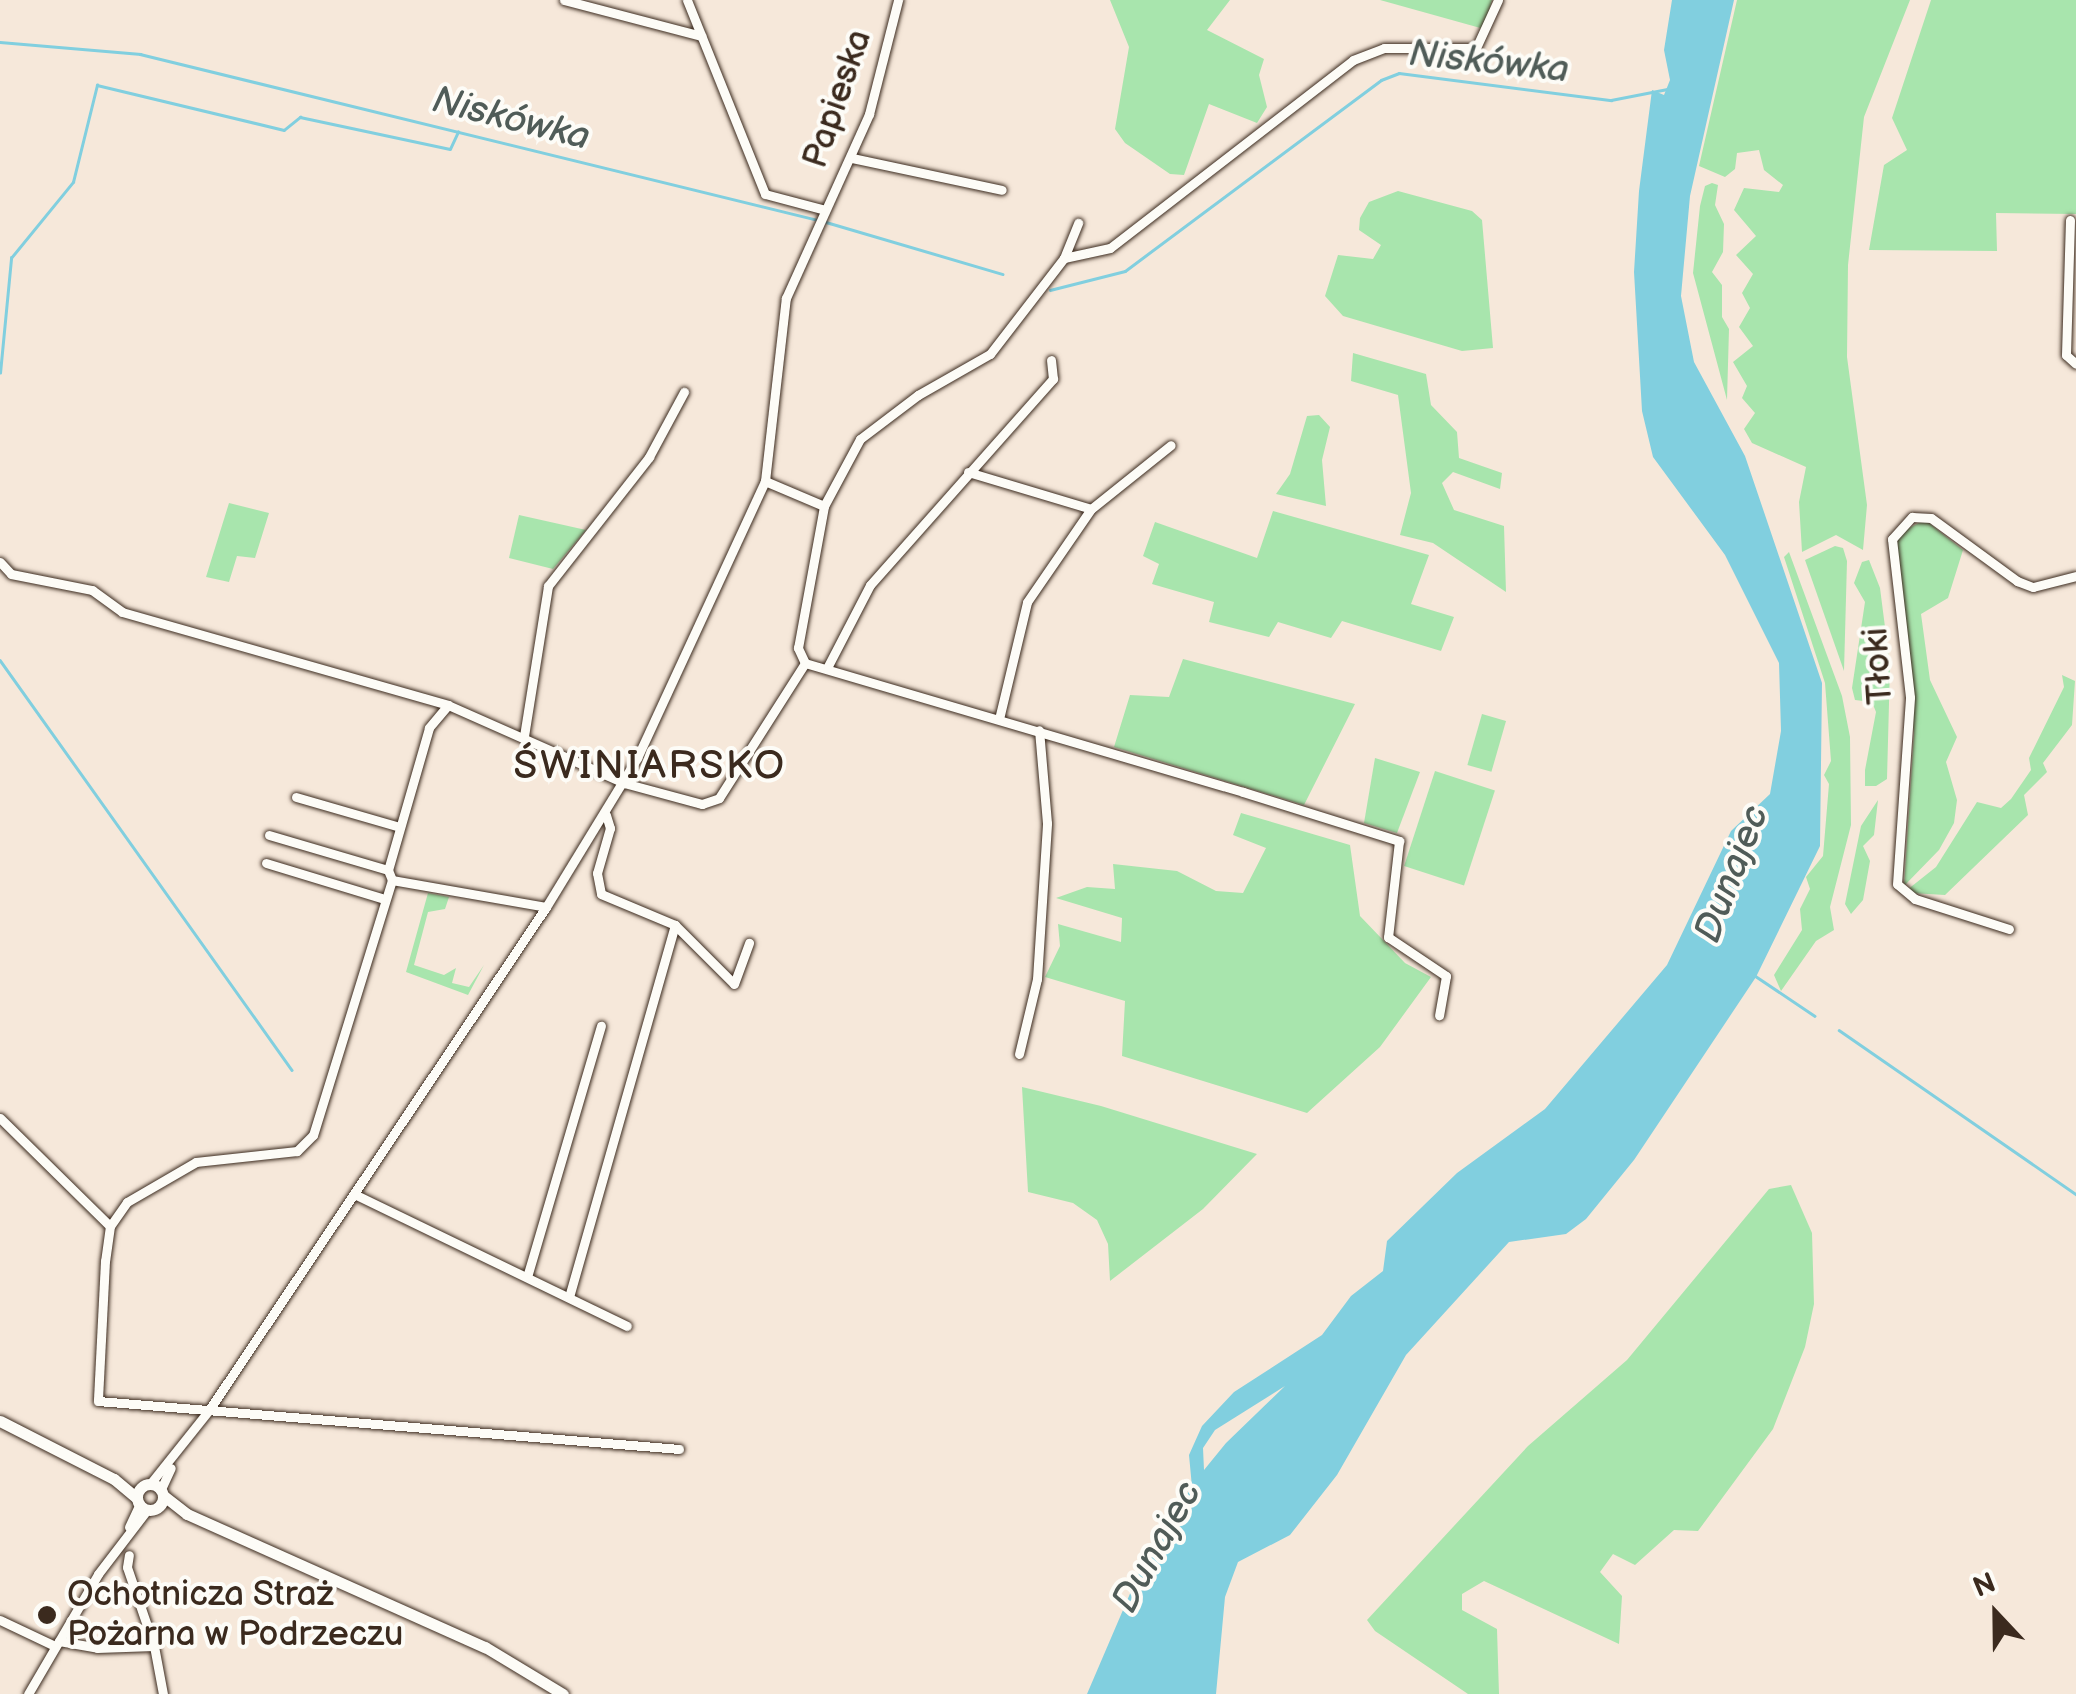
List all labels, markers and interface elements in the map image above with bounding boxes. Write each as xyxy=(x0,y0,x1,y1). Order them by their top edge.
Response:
street label: Papieska xyxy=(795,24,881,174)
water label: Niskówka xyxy=(1407,31,1571,93)
water label: Niskówka xyxy=(427,77,595,161)
street label: Tłoki xyxy=(1855,626,1903,706)
district label: ŚWINIARSKO xyxy=(513,742,787,790)
water label: Dunajec xyxy=(1685,799,1779,949)
water label: Dunajec xyxy=(1102,1473,1212,1621)
north arrow xyxy=(1946,1564,2046,1664)
text: N xyxy=(1969,1566,2001,1605)
place label: Ochotnicza Straż Pożarna w Podrzeczu xyxy=(67,1574,404,1656)
marker: Ochotnicza Straż Pożarna w Podrzeczu xyxy=(36,1604,58,1626)

